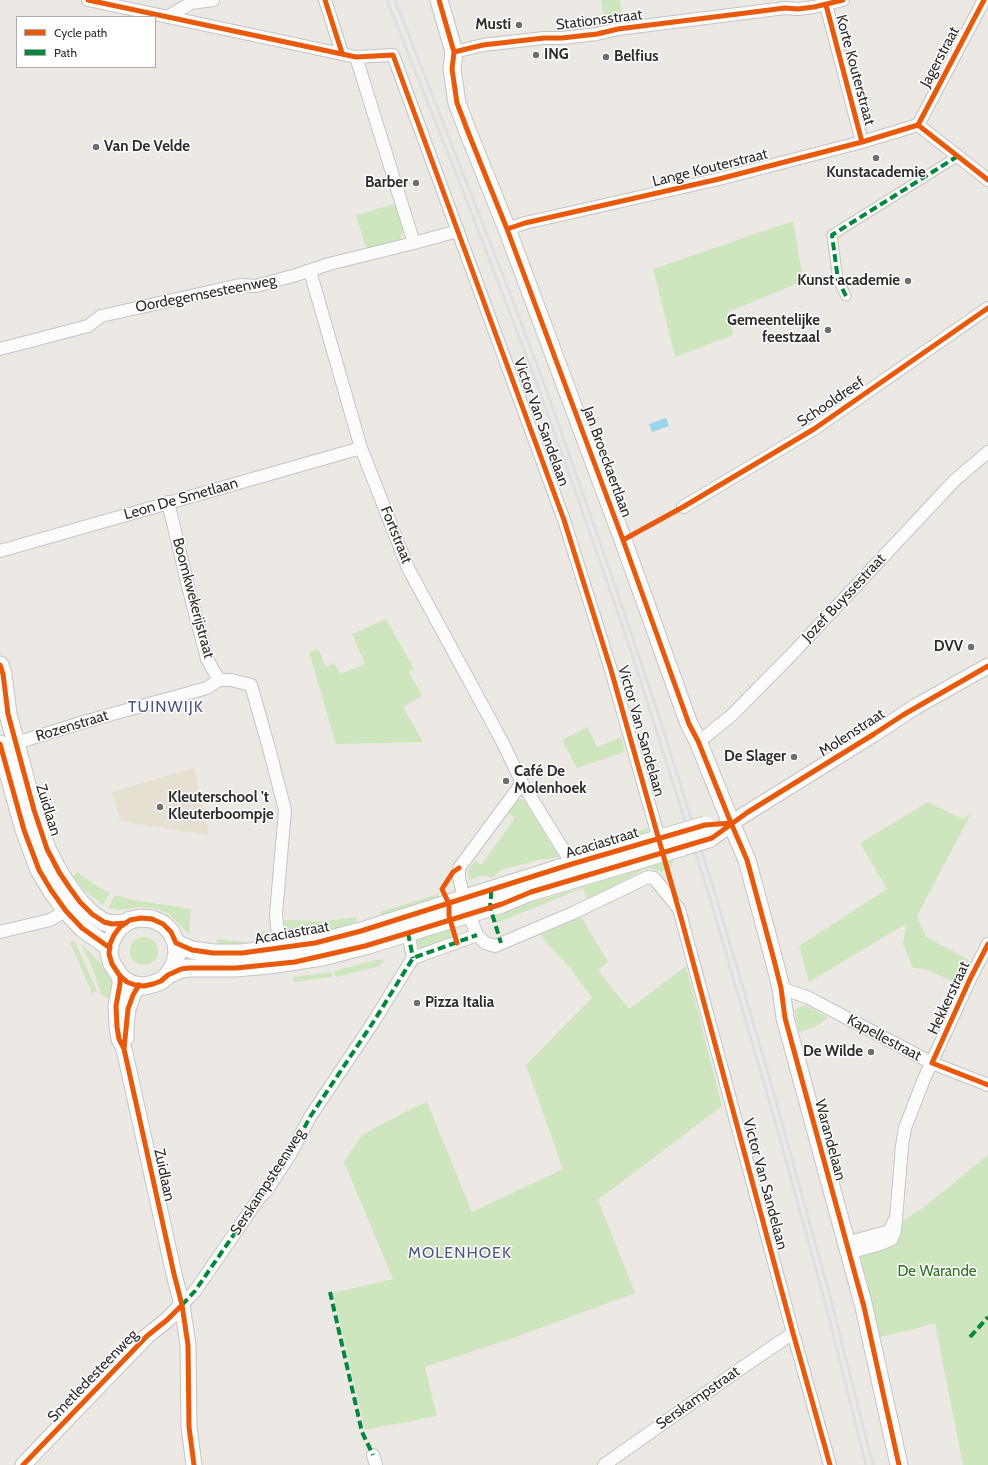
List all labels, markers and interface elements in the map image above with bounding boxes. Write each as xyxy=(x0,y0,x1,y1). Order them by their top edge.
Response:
street label: Stationsstraat xyxy=(555,6,643,34)
street label: Korte Kouterstraat xyxy=(832,13,878,127)
legend xyxy=(16,16,156,68)
place label: Musti xyxy=(475,16,511,34)
marker: Musti xyxy=(514,20,524,30)
street label: Jagerstraat xyxy=(917,24,963,90)
text: Cycle path xyxy=(54,25,107,40)
text: Path xyxy=(54,45,77,60)
place label: ING xyxy=(544,46,569,64)
place label: Belfius xyxy=(614,48,659,66)
marker: ING xyxy=(531,50,541,60)
marker: Belfius xyxy=(601,52,611,62)
place label: Van De Velde xyxy=(104,138,190,156)
marker: Van De Velde xyxy=(91,142,101,152)
street label: Lange Kouterstraat xyxy=(650,145,770,191)
marker: Kunstacademie xyxy=(871,153,881,163)
place label: Kunstacademie xyxy=(826,164,926,182)
place label: Barber xyxy=(365,174,408,192)
marker: Barber xyxy=(411,178,421,188)
street label: Oordegemsesteenweg xyxy=(134,272,278,316)
place label: Kunst academie xyxy=(797,272,900,290)
marker: Kunst academie xyxy=(903,276,913,286)
place label: Gemeentelijke feestzaal xyxy=(727,312,820,347)
marker: Gemeentelijke feestzaal xyxy=(823,325,833,335)
street label: Victor Van Sandelaan xyxy=(509,355,573,489)
street label: Schooldreef xyxy=(794,373,868,431)
street label: Jan Broeckaertlaan xyxy=(579,404,635,520)
street label: Leon De Smetlaan xyxy=(122,474,240,524)
street label: Fortstraat xyxy=(376,504,416,566)
street label: Boomkwekerijstraat xyxy=(168,536,218,660)
street label: Jozef Buyssestraat xyxy=(798,550,890,646)
place label: DVV xyxy=(934,638,963,656)
marker: DVV xyxy=(966,642,976,652)
street label: Victor Van Sandelaan xyxy=(614,663,668,799)
district label: TUINWIJK xyxy=(128,697,204,717)
street label: Molenstraat xyxy=(816,705,888,761)
street label: Rozenstraat xyxy=(33,706,111,746)
place label: De Slager xyxy=(724,748,786,766)
marker: De Slager xyxy=(789,752,799,762)
place label: Café De Molenhoek xyxy=(514,763,587,798)
marker: Café De Molenhoek xyxy=(501,776,511,786)
street label: Zuidlaan xyxy=(32,782,64,838)
place label: Kleuterschool 't Kleuterboompje xyxy=(168,789,274,824)
marker: Kleuterschool 't Kleuterboompje xyxy=(155,802,165,812)
street label: Acaciastraat xyxy=(563,823,641,863)
street label: Acaciastraat xyxy=(253,918,331,948)
street label: Hekkerstraat xyxy=(924,958,974,1038)
place label: Pizza Italia xyxy=(425,994,494,1012)
marker: Pizza Italia xyxy=(412,998,422,1008)
street label: Kapellestraat xyxy=(844,1011,924,1065)
place label: De Wilde xyxy=(803,1043,863,1061)
marker: De Wilde xyxy=(866,1047,876,1057)
street label: Warandelaan xyxy=(811,1097,849,1183)
street label: Victor Van Sandelaan xyxy=(739,1116,791,1252)
street label: Serskampsteenweg xyxy=(227,1125,309,1239)
street label: Zuidlaan xyxy=(150,1147,178,1203)
district label: MOLENHOEK xyxy=(408,1243,512,1263)
park label: De Warande xyxy=(898,1263,976,1281)
street label: Smetledesteenweg xyxy=(44,1326,142,1426)
street label: Serskampstraat xyxy=(653,1363,743,1433)

